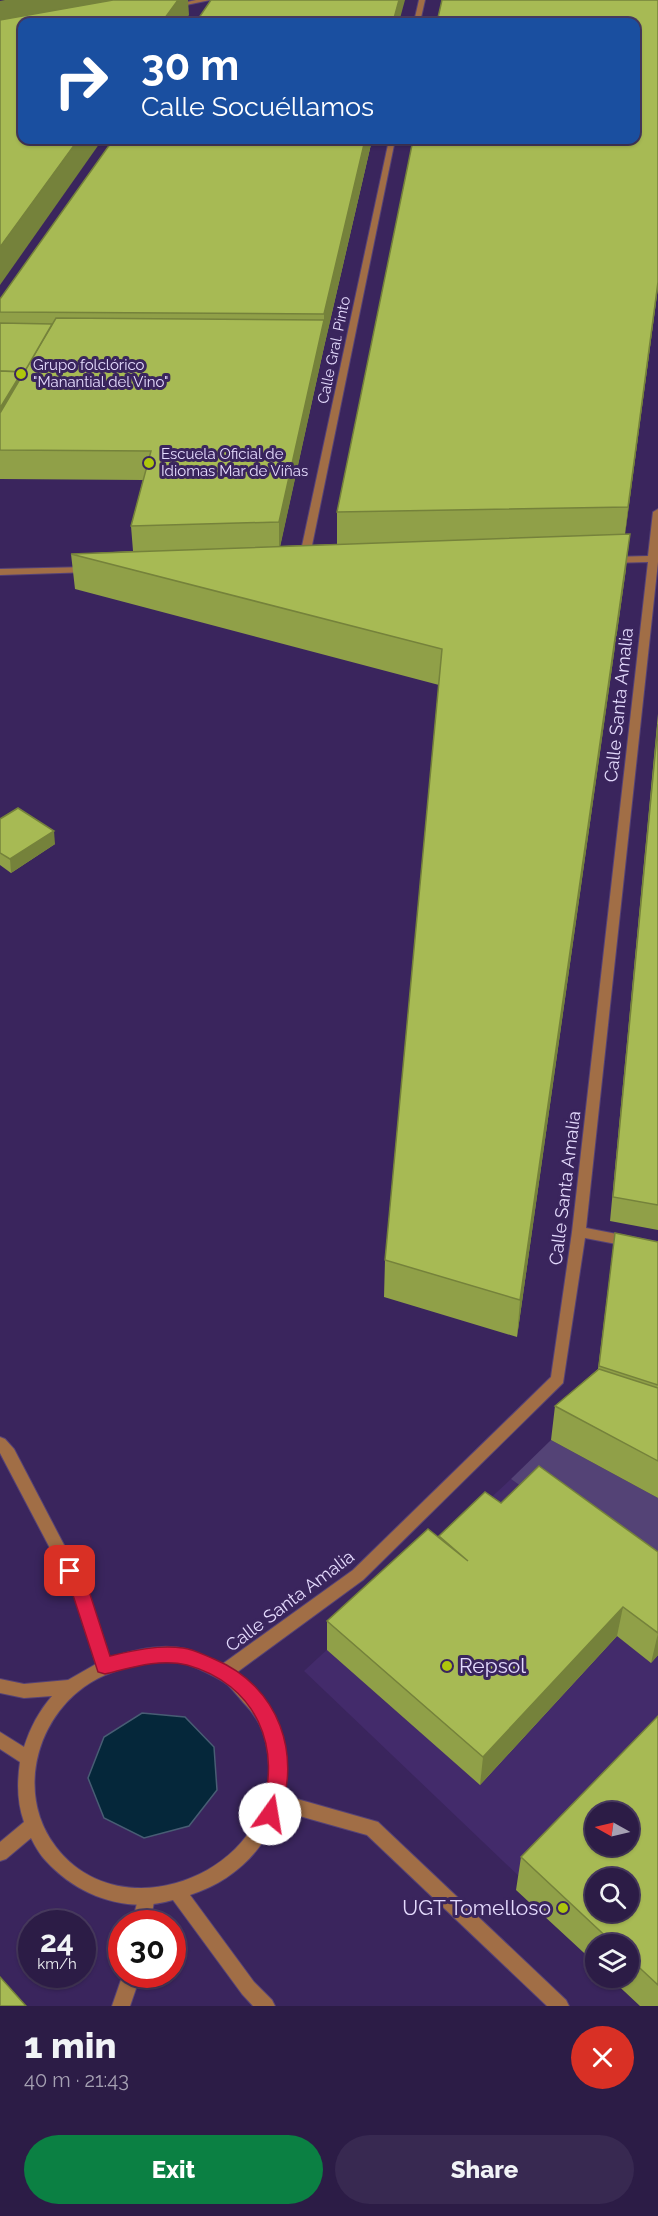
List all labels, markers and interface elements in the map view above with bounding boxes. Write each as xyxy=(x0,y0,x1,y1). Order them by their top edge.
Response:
text: 30 m xyxy=(141,41,239,90)
icon: right xyxy=(42,42,120,120)
text: Calle Socuéllamos xyxy=(141,91,374,122)
street label: Calle Gral. Pinto xyxy=(314,295,354,405)
place label: Grupo folclórico "Manantial del Vino" xyxy=(33,356,168,391)
marker: Grupo folclórico "Manantial del Vino" xyxy=(14,367,28,381)
place label: Escuela Oficial de Idiomas Mar de Viñas xyxy=(161,445,308,480)
marker: Escuela Oficial de Idiomas Mar de Viñas xyxy=(142,456,156,470)
street label: Calle Santa Amalia xyxy=(600,627,637,783)
street label: Calle Santa Amalia xyxy=(545,1110,584,1266)
pin xyxy=(44,1545,95,1596)
street label: Calle Santa Amalia xyxy=(221,1545,358,1656)
icon: arrive xyxy=(53,1554,86,1587)
place label: Repsol xyxy=(459,1653,526,1678)
marker: Repsol xyxy=(440,1659,454,1673)
position arrow xyxy=(238,1782,302,1846)
north arrow xyxy=(585,1802,639,1856)
map controls xyxy=(585,1802,639,1988)
button: search xyxy=(585,1868,639,1922)
place label: UGT Tomelloso xyxy=(402,1895,551,1920)
marker: UGT Tomelloso xyxy=(556,1901,570,1915)
speed limit sign: 30 xyxy=(108,1910,186,1988)
text: 24 xyxy=(40,1924,74,1959)
button: layers xyxy=(585,1934,639,1988)
text: km/h xyxy=(37,1955,77,1973)
text: 1 min xyxy=(24,2024,116,2066)
button: close xyxy=(571,2026,634,2089)
text: 40 m · 21:43 xyxy=(24,2068,129,2092)
button: Exit xyxy=(24,2135,323,2204)
button: Share xyxy=(335,2135,634,2204)

